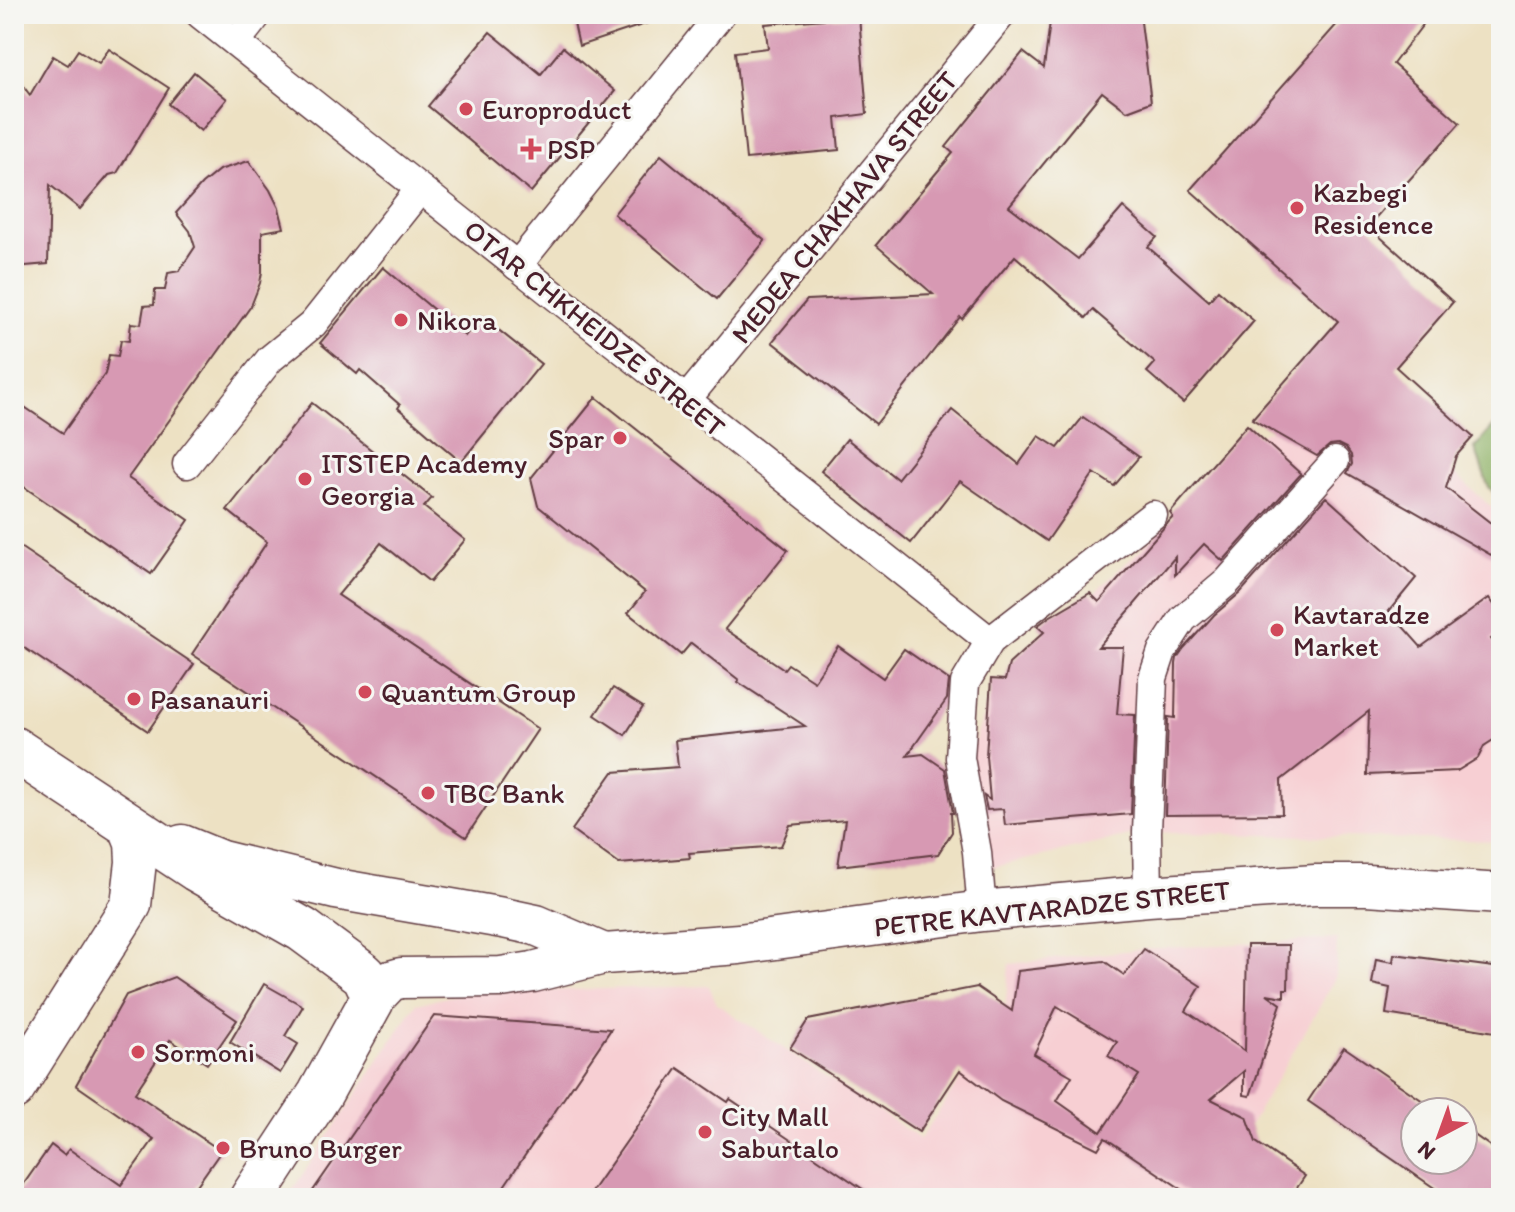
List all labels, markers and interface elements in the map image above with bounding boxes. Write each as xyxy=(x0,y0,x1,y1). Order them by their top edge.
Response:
street label: MEDEA CHAKHAVA STREET xyxy=(723,64,965,350)
place label: Europroduct xyxy=(482,92,632,126)
marker: Europroduct xyxy=(457,100,475,118)
place label: PSP xyxy=(547,132,595,166)
marker: PSP xyxy=(522,140,540,158)
place label: Kazbegi Residence xyxy=(1313,175,1434,241)
marker: Kazbegi Residence xyxy=(1288,199,1306,217)
street label: OTAR CHKHEIDZE STREET xyxy=(458,212,733,444)
place label: Nikora xyxy=(417,303,497,337)
marker: Nikora xyxy=(392,311,410,329)
place label: Spar xyxy=(548,421,604,455)
marker: Spar xyxy=(611,429,629,447)
place label: ITSTEP Academy Georgia xyxy=(321,446,527,512)
marker: ITSTEP Academy Georgia xyxy=(296,470,314,488)
place label: Kavtaradze Market xyxy=(1293,597,1430,663)
marker: Kavtaradze Market xyxy=(1268,621,1286,639)
place label: Quantum Group xyxy=(381,675,576,709)
place label: Pasanauri xyxy=(150,682,269,716)
marker: Quantum Group xyxy=(356,683,374,701)
marker: Pasanauri xyxy=(125,690,143,708)
place label: TBC Bank xyxy=(444,776,565,810)
marker: TBC Bank xyxy=(419,784,437,802)
street label: PETRE KAVTARADZE STREET xyxy=(872,872,1232,944)
place label: Sormoni xyxy=(154,1035,255,1069)
marker: Sormoni xyxy=(129,1043,147,1061)
north arrow xyxy=(1399,1096,1479,1176)
place label: City Mall Saburtalo xyxy=(721,1099,839,1165)
marker: City Mall Saburtalo xyxy=(696,1123,714,1141)
place label: Bruno Burger xyxy=(239,1131,402,1165)
text: N xyxy=(1412,1136,1441,1166)
marker: Bruno Burger xyxy=(214,1139,232,1157)

